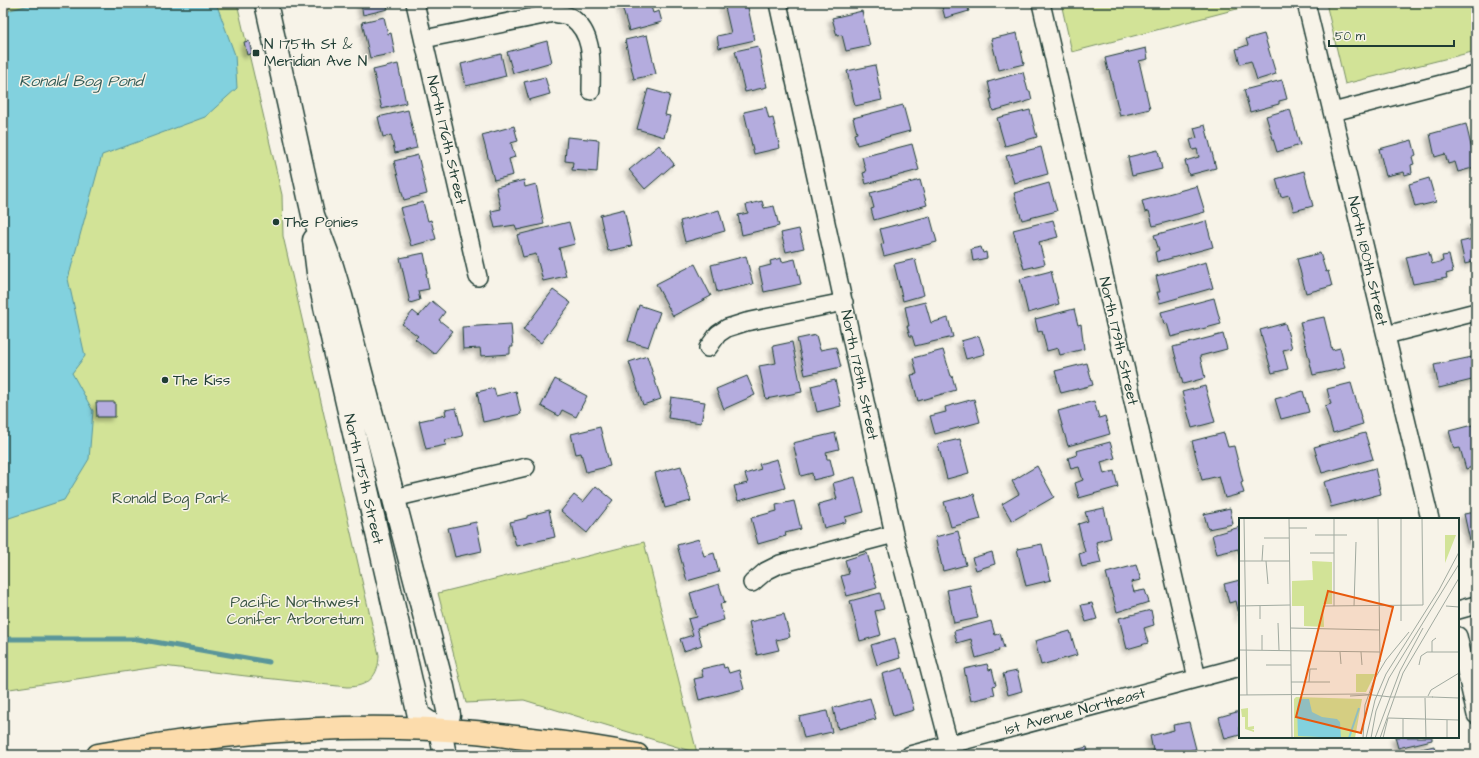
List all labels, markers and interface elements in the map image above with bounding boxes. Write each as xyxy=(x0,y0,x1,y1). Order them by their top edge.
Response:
scale bar xyxy=(1329,22,1454,48)
text: 50 m xyxy=(1335,28,1366,45)
place label: N 175th St & Meridian Ave N xyxy=(264,34,367,72)
marker: N 175th St & Meridian Ave N xyxy=(251,48,261,58)
water label: Ronald Bog Pond xyxy=(19,70,146,93)
street label: North 176th Street xyxy=(421,73,472,207)
street label: North 180th Street xyxy=(1342,194,1393,328)
place label: The Ponies xyxy=(284,212,359,233)
marker: The Ponies xyxy=(271,217,281,227)
street label: North 179th Street xyxy=(1094,275,1143,407)
street label: North 178th Street xyxy=(835,308,884,442)
place label: The Kiss xyxy=(173,370,231,391)
marker: The Kiss xyxy=(160,375,170,385)
street label: North 175th Street xyxy=(338,412,389,546)
park label: Ronald Bog Park xyxy=(112,488,230,510)
inset map xyxy=(1239,518,1459,738)
park label: Pacific Northwest Conifer Arboretum xyxy=(227,592,364,630)
street label: 1st Avenue Northeast xyxy=(1002,683,1148,740)

